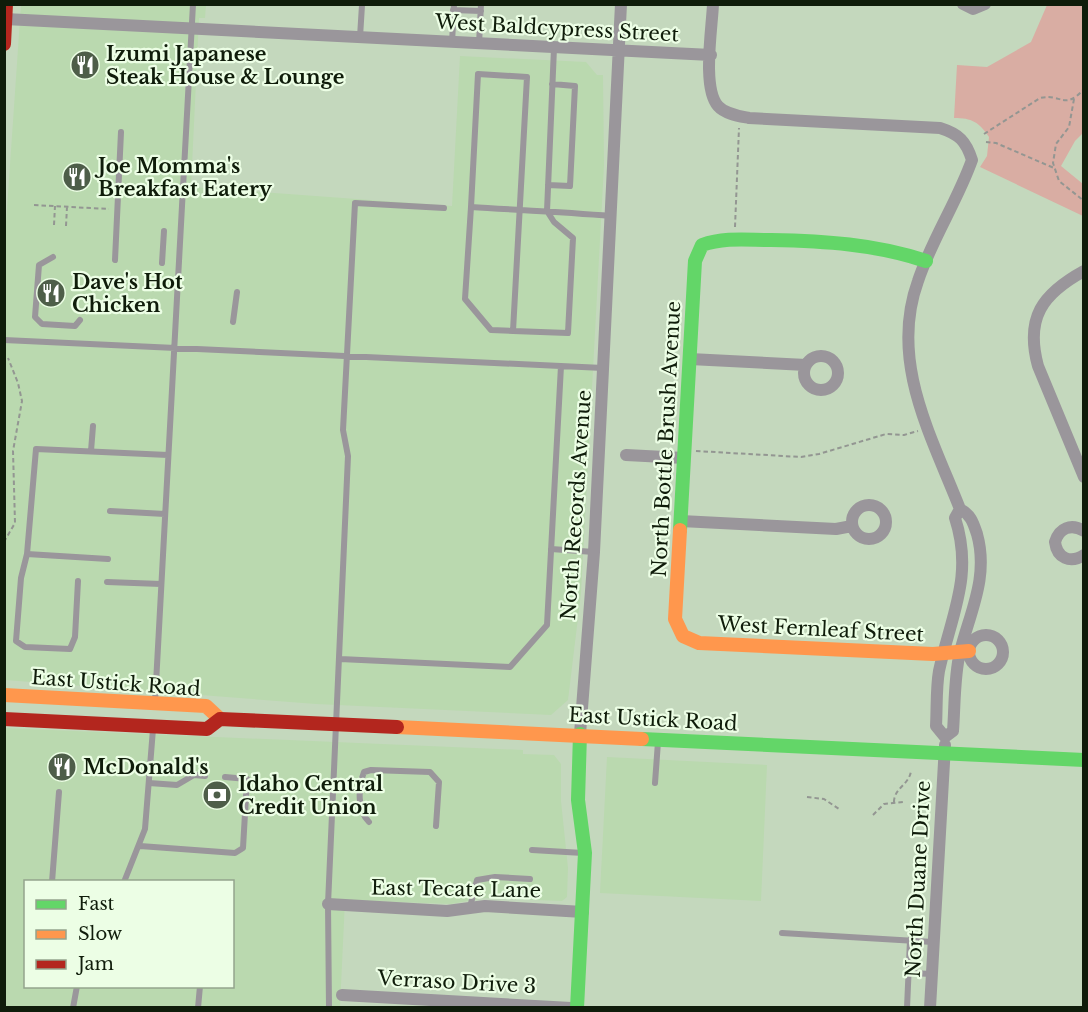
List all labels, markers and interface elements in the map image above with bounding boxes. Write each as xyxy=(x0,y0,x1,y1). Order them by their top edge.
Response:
street label: West Baldcypress Street xyxy=(433,10,680,46)
place label: Izumi Japanese Steak House & Lounge xyxy=(106,42,344,89)
restaurant icon: Izumi Japanese Steak House & Lounge xyxy=(69,49,101,81)
place label: Joe Momma's Breakfast Eatery xyxy=(94,154,273,201)
restaurant icon: Joe Momma's Breakfast Eatery xyxy=(61,161,93,193)
place label: Dave's Hot Chicken xyxy=(72,270,183,317)
restaurant icon: Dave's Hot Chicken xyxy=(35,277,67,309)
street label: North Bottle Brush Avenue xyxy=(647,300,685,578)
street label: North Records Avenue xyxy=(556,389,596,621)
street label: West Fernleaf Street xyxy=(716,612,925,646)
street label: East Ustick Road xyxy=(31,665,201,701)
street label: East Ustick Road xyxy=(568,703,738,735)
restaurant icon: McDonald's xyxy=(46,751,78,783)
place label: McDonald's xyxy=(83,755,209,779)
place label: Idaho Central Credit Union xyxy=(238,772,383,819)
bank icon: Idaho Central Credit Union xyxy=(201,779,233,811)
street label: North Duane Drive xyxy=(901,780,935,978)
street label: East Tecate Lane xyxy=(371,876,541,902)
legend xyxy=(24,880,234,988)
text: Fast xyxy=(78,893,115,915)
text: Slow xyxy=(78,923,123,945)
text: Jam xyxy=(76,953,114,975)
street label: Verraso Drive 3 xyxy=(376,966,537,998)

